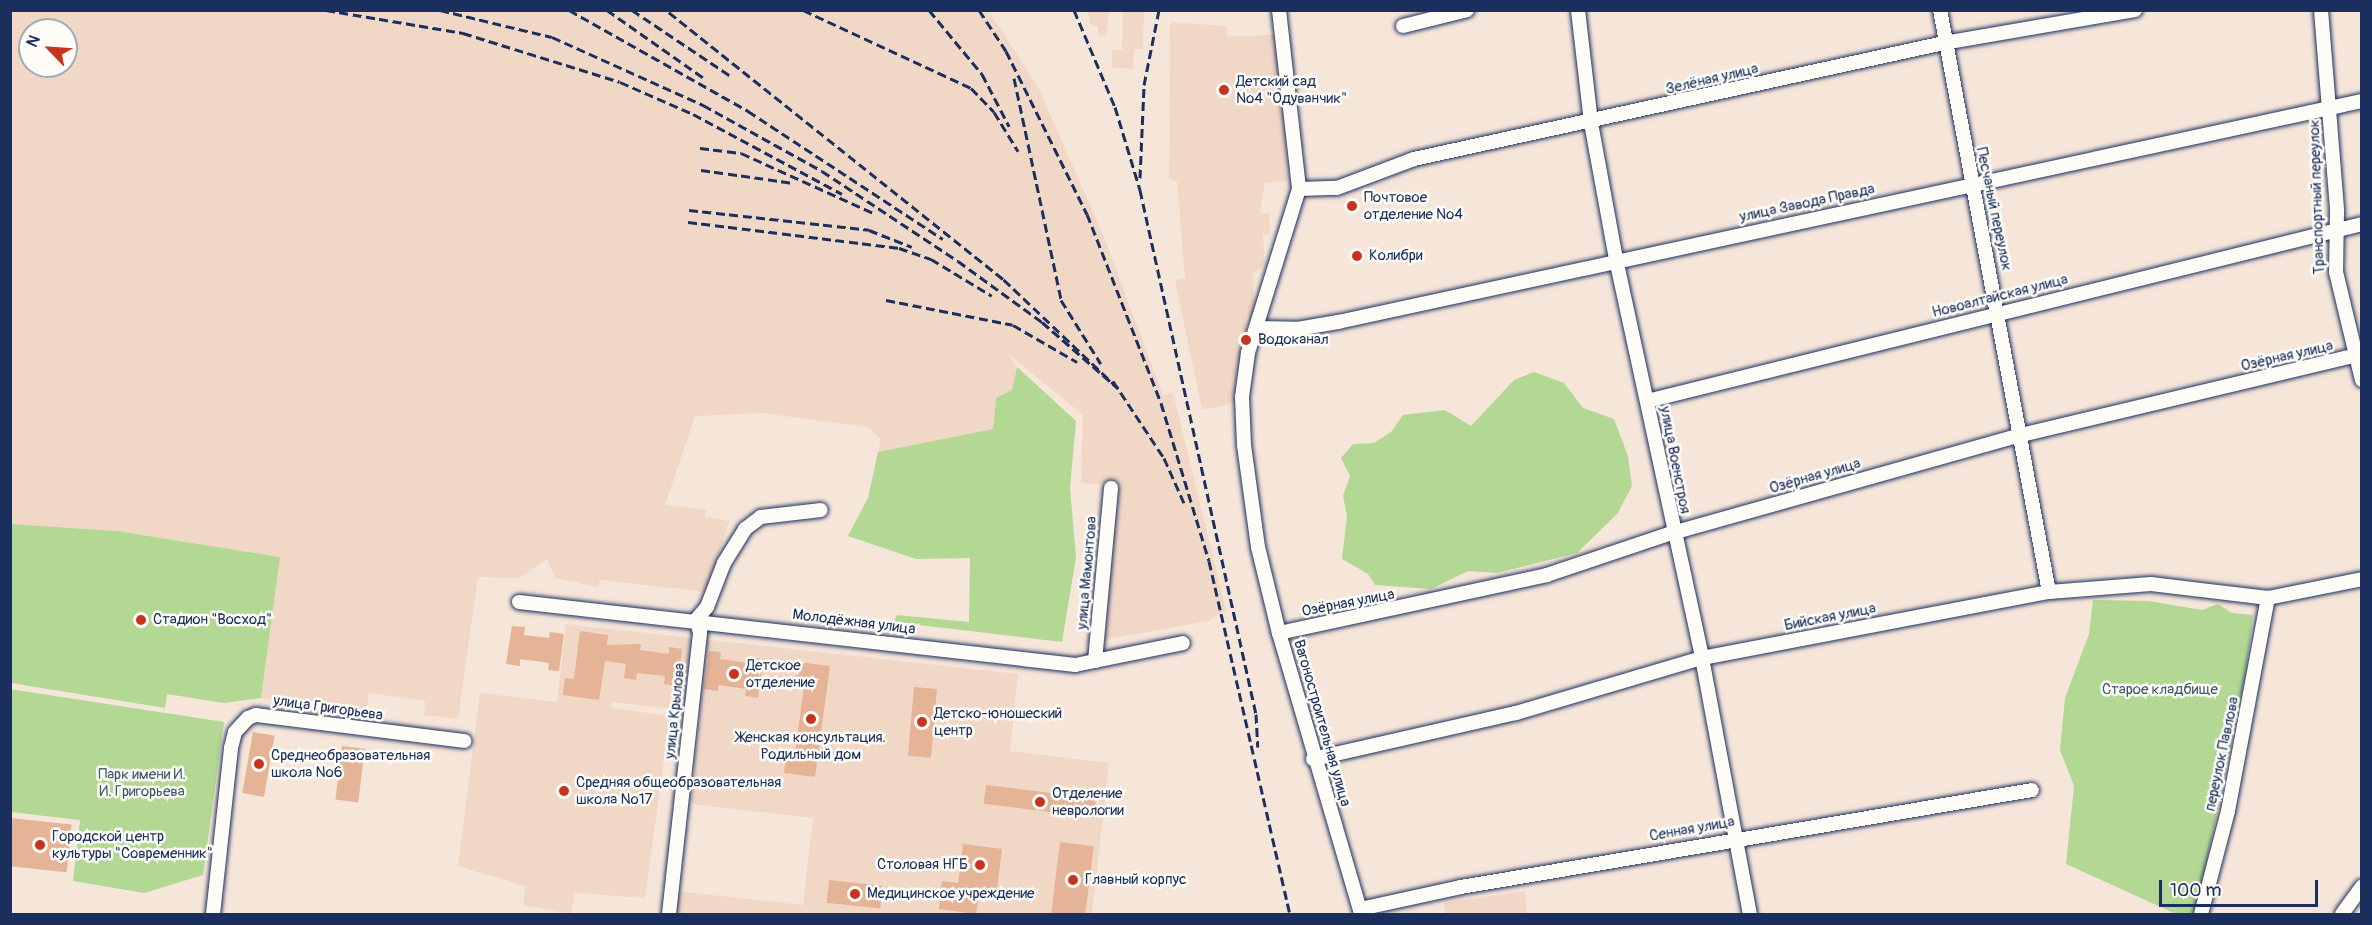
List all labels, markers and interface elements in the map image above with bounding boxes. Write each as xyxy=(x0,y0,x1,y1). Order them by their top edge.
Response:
north arrow xyxy=(18,18,78,78)
text: N xyxy=(22,32,45,50)
street label: Зелёная улица xyxy=(1664,60,1760,98)
place label: Детский сад №4 "Одуванчик" xyxy=(1236,72,1347,107)
marker: Детский сад №4 "Одуванчик" xyxy=(1217,83,1231,97)
street label: Транспортный переулок xyxy=(2305,119,2329,275)
street label: Песчаный переулок xyxy=(1972,146,2016,272)
street label: улица Завода Правда xyxy=(1738,180,1876,226)
place label: Почтовое отделение №4 xyxy=(1364,188,1463,223)
marker: Почтовое отделение №4 xyxy=(1345,199,1359,213)
place label: Колибри xyxy=(1369,247,1423,265)
marker: Колибри xyxy=(1350,249,1364,263)
street label: Новоалтайская улица xyxy=(1930,270,2070,322)
place label: Водоканал xyxy=(1258,331,1329,349)
marker: Водоканал xyxy=(1239,333,1253,347)
street label: Озёрная улица xyxy=(2239,337,2335,375)
street label: улица Военстроя xyxy=(1656,405,1694,515)
street label: Озёрная улица xyxy=(1767,454,1863,498)
street label: улица Мамонтова xyxy=(1073,516,1101,630)
street label: Озёрная улица xyxy=(1300,585,1396,621)
street label: Бийская улица xyxy=(1783,599,1877,635)
street label: Молодёжная улица xyxy=(792,606,916,638)
place label: Стадион "Восход" xyxy=(153,611,272,629)
marker: Стадион "Восход" xyxy=(134,613,148,627)
street label: Вагоностроительная улица xyxy=(1290,638,1354,808)
place label: Детское отделение xyxy=(746,656,815,691)
street label: улица Крылова xyxy=(661,662,689,760)
marker: Детское отделение xyxy=(727,667,741,681)
park label: Старое кладбище xyxy=(2102,681,2218,699)
street label: улица Григорьева xyxy=(272,691,384,725)
street label: переулок Павлова xyxy=(2201,695,2243,813)
place label: Детско-юношеский центр xyxy=(934,704,1062,739)
marker: Женская консультация. Родильный дом xyxy=(804,712,818,726)
marker: Детско-юношеский центр xyxy=(915,715,929,729)
place label: Женская консультация. Родильный дом xyxy=(736,728,886,763)
place label: Среднеобразовательная школа №6 xyxy=(271,746,430,781)
marker: Среднеобразовательная школа №6 xyxy=(252,757,266,771)
park label: Парк имени И. И. Григорьева xyxy=(98,765,186,800)
place label: Средняя общеобразовательная школа №17 xyxy=(576,773,781,808)
marker: Средняя общеобразовательная школа №17 xyxy=(557,784,571,798)
place label: Отделение неврологии xyxy=(1052,784,1124,819)
marker: Отделение неврологии xyxy=(1033,795,1047,809)
street label: Сенная улица xyxy=(1648,813,1736,845)
place label: Городской центр культуры "Современник" xyxy=(52,827,213,862)
marker: Городской центр культуры "Современник" xyxy=(33,838,47,852)
place label: Столовая НГБ xyxy=(877,856,968,874)
marker: Столовая НГБ xyxy=(973,858,987,872)
scale bar xyxy=(2162,868,2321,906)
place label: Главный корпус xyxy=(1085,871,1187,889)
marker: Главный корпус xyxy=(1066,873,1080,887)
text: 100 m xyxy=(2170,879,2222,902)
place label: Медицинское учреждение xyxy=(867,885,1035,903)
marker: Медицинское учреждение xyxy=(848,887,862,901)

